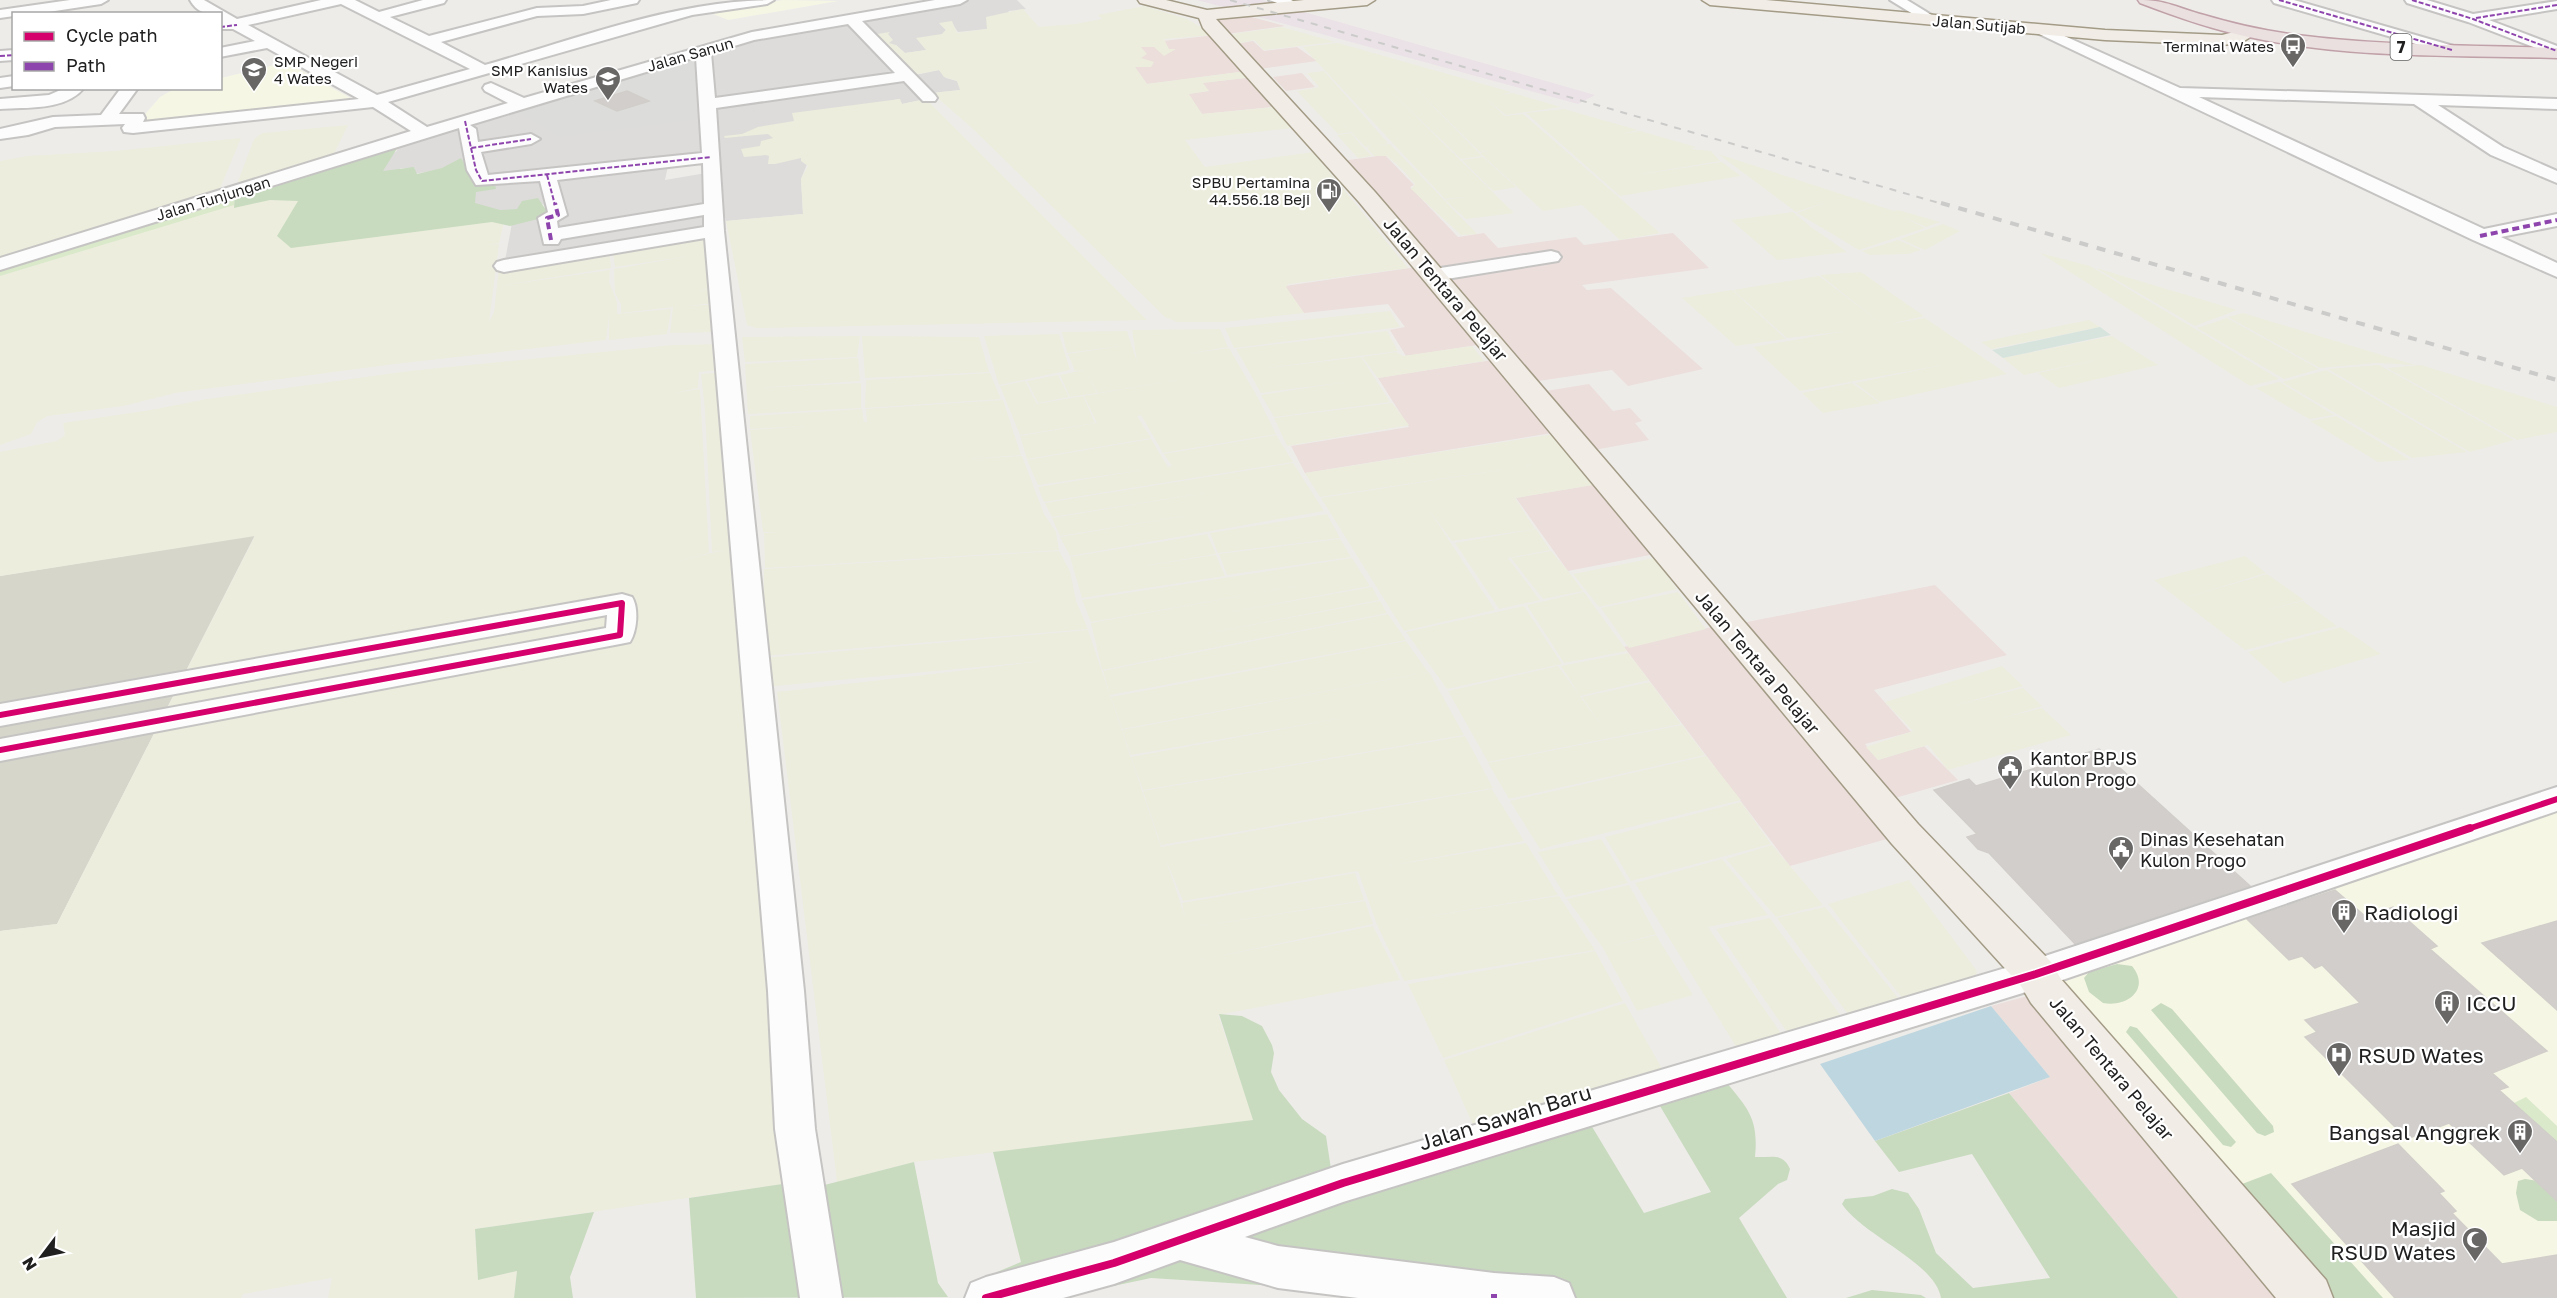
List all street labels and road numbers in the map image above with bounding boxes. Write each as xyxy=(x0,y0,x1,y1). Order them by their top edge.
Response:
street label: Jalan Sutijab xyxy=(1932,11,2026,37)
street label: Jalan Sanun xyxy=(645,33,735,75)
road number: 7 xyxy=(2390,34,2412,60)
street label: Jalan Tunjungan xyxy=(154,172,272,224)
street label: Jalan Tentara Pelajar xyxy=(1379,212,1513,366)
street label: Jalan Tentara Pelajar xyxy=(1691,585,1825,739)
street label: Jalan Tentara Pelajar xyxy=(2045,991,2179,1145)
street label: Jalan Sawah Baru xyxy=(1416,1078,1594,1156)

